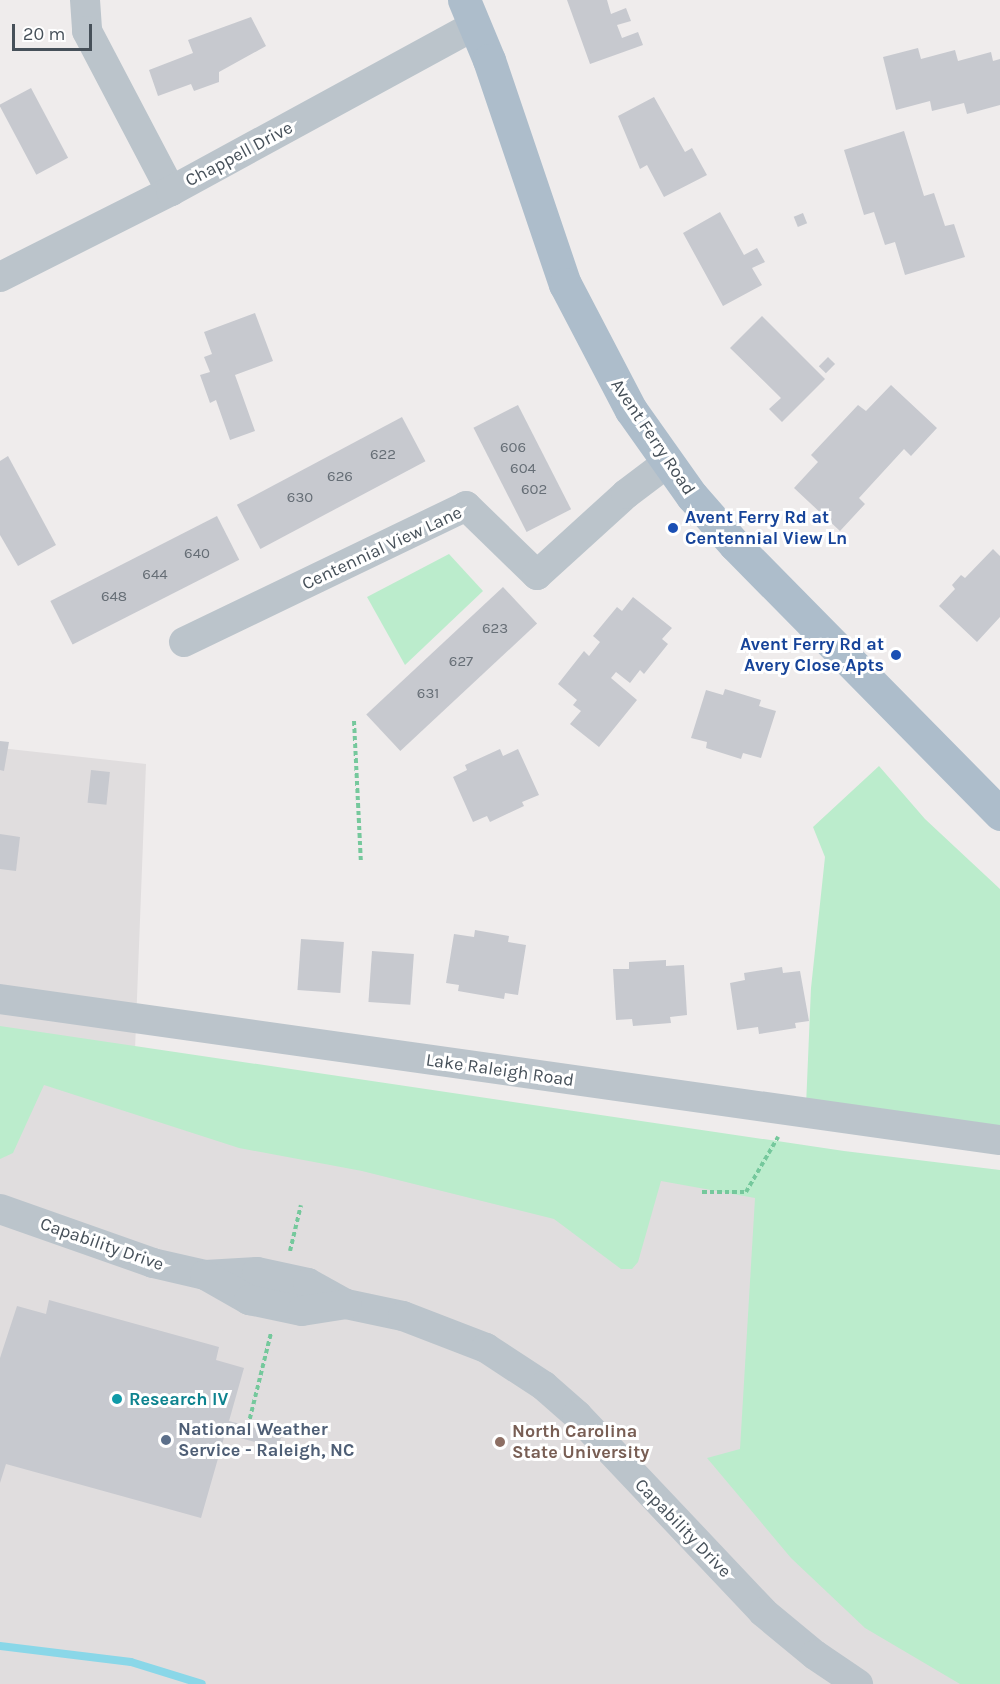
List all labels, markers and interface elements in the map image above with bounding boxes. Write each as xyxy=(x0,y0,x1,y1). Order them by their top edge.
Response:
scale bar xyxy=(15,12,94,50)
text: 20 m xyxy=(23,23,65,45)
street label: Chappell Drive xyxy=(182,117,296,191)
street label: Avent Ferry Road xyxy=(606,375,700,499)
house number: 606 xyxy=(500,439,526,457)
house number: 622 xyxy=(370,446,396,464)
house number: 604 xyxy=(510,460,536,478)
house number: 626 xyxy=(327,468,353,486)
house number: 602 xyxy=(521,481,547,499)
house number: 630 xyxy=(287,489,313,507)
street label: Centennial View Lane xyxy=(299,501,465,595)
place label: Avent Ferry Rd at Centennial View Ln xyxy=(685,507,847,550)
marker: Avent Ferry Rd at Centennial View Ln xyxy=(666,521,680,535)
house number: 640 xyxy=(184,545,210,563)
house number: 644 xyxy=(142,566,168,584)
house number: 648 xyxy=(101,588,127,606)
house number: 623 xyxy=(482,620,508,638)
place label: Avent Ferry Rd at Avery Close Apts xyxy=(740,634,884,676)
marker: Avent Ferry Rd at Avery Close Apts xyxy=(889,648,903,662)
house number: 627 xyxy=(449,653,473,671)
house number: 631 xyxy=(417,685,439,703)
street label: Lake Raleigh Road xyxy=(425,1049,575,1091)
street label: Capability Drive xyxy=(37,1213,167,1275)
place label: Research IV xyxy=(129,1388,228,1410)
marker: Research IV xyxy=(110,1392,124,1406)
place label: National Weather Service - Raleigh, NC xyxy=(178,1419,354,1462)
place label: North Carolina State University xyxy=(512,1421,649,1464)
marker: National Weather Service - Raleigh, NC xyxy=(159,1433,173,1447)
marker: North Carolina State University xyxy=(493,1435,507,1449)
street label: Capability Drive xyxy=(630,1474,736,1582)

